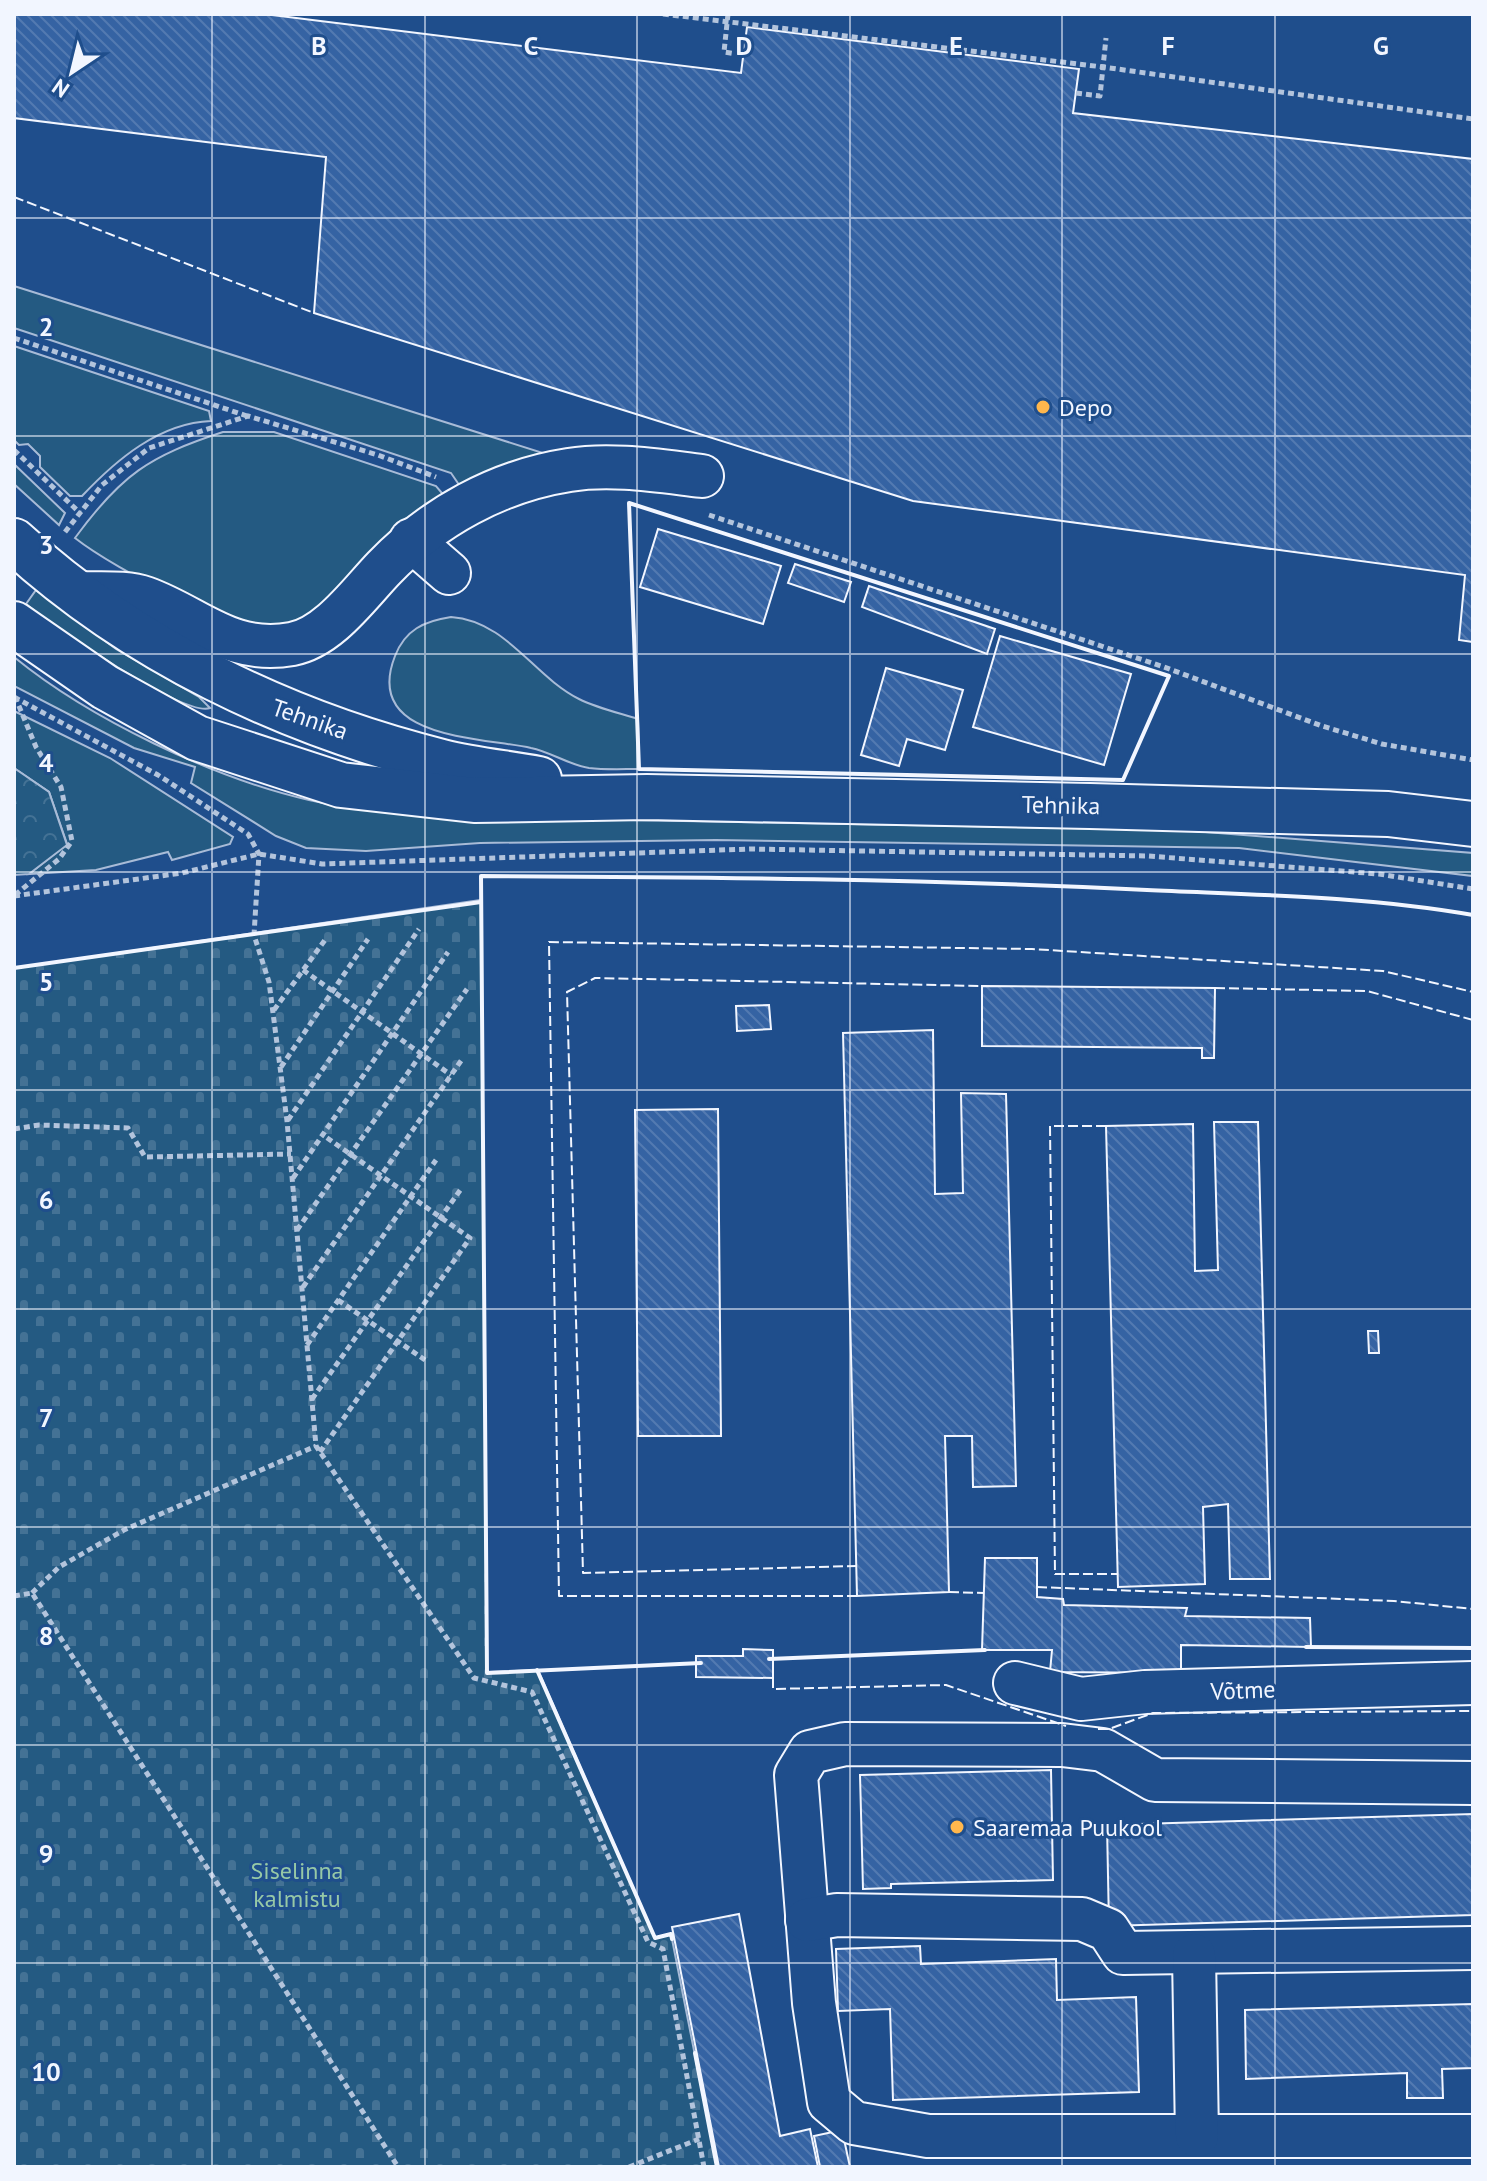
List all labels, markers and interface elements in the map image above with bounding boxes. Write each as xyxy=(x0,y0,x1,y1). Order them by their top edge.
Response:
text: B xyxy=(311,29,327,62)
text: C xyxy=(524,29,538,62)
text: D xyxy=(736,29,752,62)
text: E xyxy=(949,29,963,62)
text: F xyxy=(1161,29,1175,62)
text: G xyxy=(1373,29,1389,62)
north arrow xyxy=(32,32,112,112)
text: N xyxy=(47,73,74,104)
text: 2 xyxy=(39,310,53,343)
place label: Depo xyxy=(1059,392,1113,423)
marker: Depo xyxy=(1034,398,1052,416)
text: 3 xyxy=(39,528,53,561)
street label: Tehnika xyxy=(268,692,352,746)
text: 4 xyxy=(39,746,54,779)
street label: Tehnika xyxy=(1021,789,1101,821)
text: 5 xyxy=(39,965,53,998)
text: 6 xyxy=(39,1183,53,1216)
text: 7 xyxy=(39,1401,53,1434)
text: 8 xyxy=(39,1619,53,1652)
street label: Võtme xyxy=(1209,1673,1276,1707)
place label: Saaremaa Puukool xyxy=(973,1812,1162,1843)
marker: Saaremaa Puukool xyxy=(948,1818,966,1836)
text: 9 xyxy=(39,1837,53,1870)
park label: Siselinna kalmistu xyxy=(250,1855,344,1914)
text: 10 xyxy=(31,2055,61,2088)

